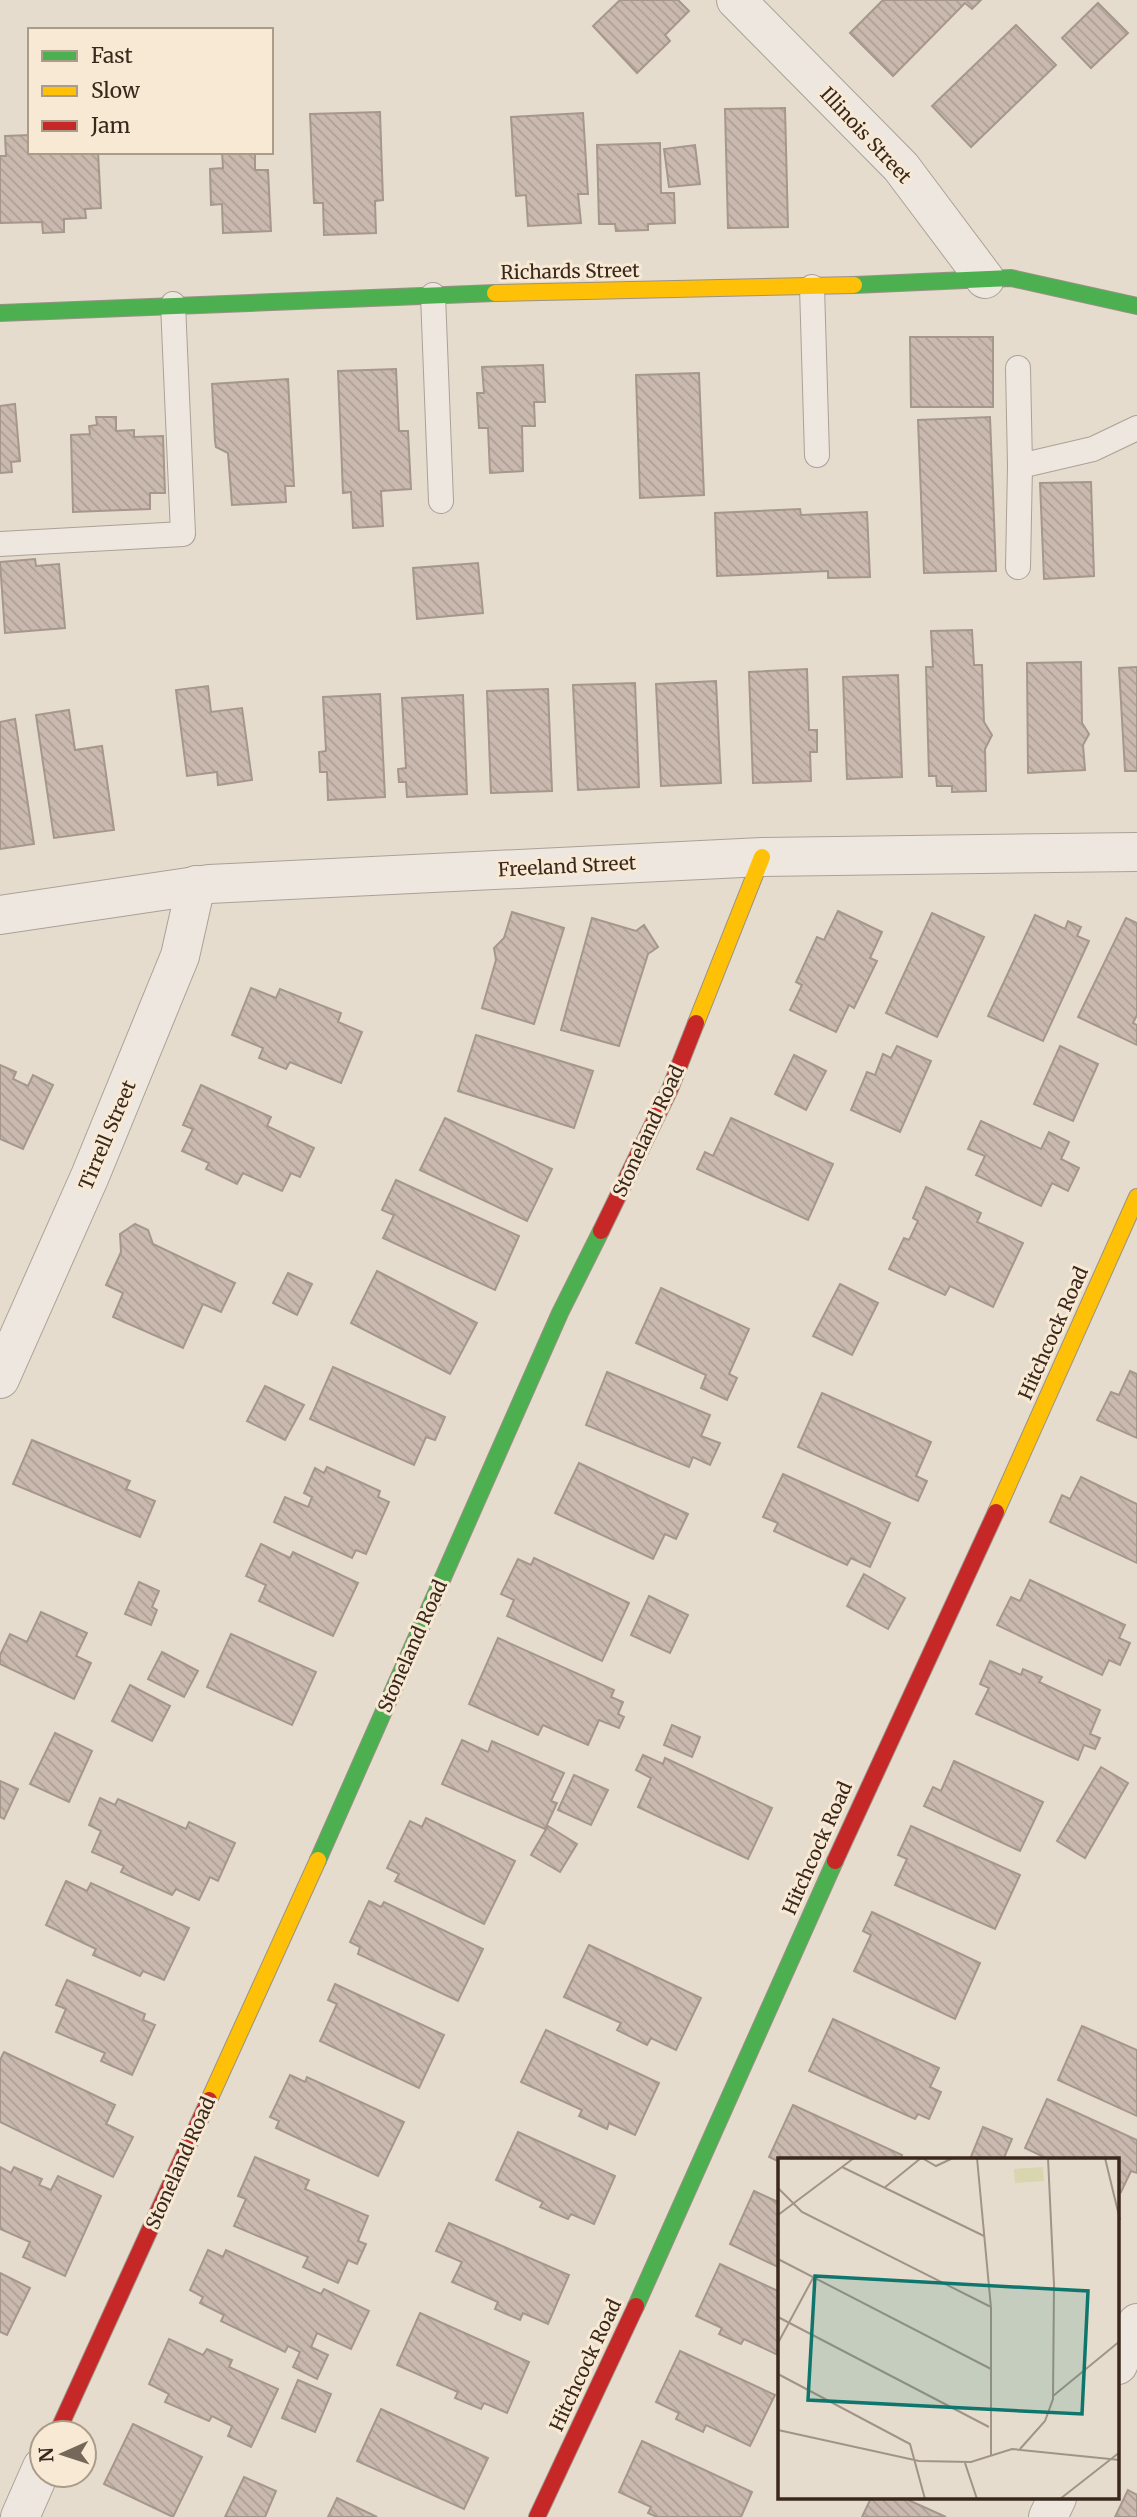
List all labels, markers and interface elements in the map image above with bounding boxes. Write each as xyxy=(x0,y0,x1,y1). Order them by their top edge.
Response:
legend xyxy=(28,28,273,154)
text: Fast xyxy=(91,42,133,69)
text: Slow xyxy=(91,77,140,104)
street label: Illinois Street xyxy=(815,82,917,189)
text: Jam xyxy=(90,112,130,139)
street label: Richards Street xyxy=(500,258,640,284)
street label: Freeland Street xyxy=(497,850,637,882)
street label: Stoneland Road xyxy=(607,1061,689,1201)
street label: Tirrell Street xyxy=(73,1076,141,1193)
street label: Hitchcock Road xyxy=(1013,1263,1093,1403)
street label: Stoneland Road xyxy=(372,1576,452,1716)
street label: Hitchcock Road xyxy=(777,1778,857,1918)
street label: Stoneland Road xyxy=(140,2093,220,2233)
inset map xyxy=(778,2158,1120,2500)
street label: Hitchcock Road xyxy=(544,2295,626,2435)
north arrow xyxy=(28,2419,98,2489)
text: N xyxy=(34,2447,58,2463)

